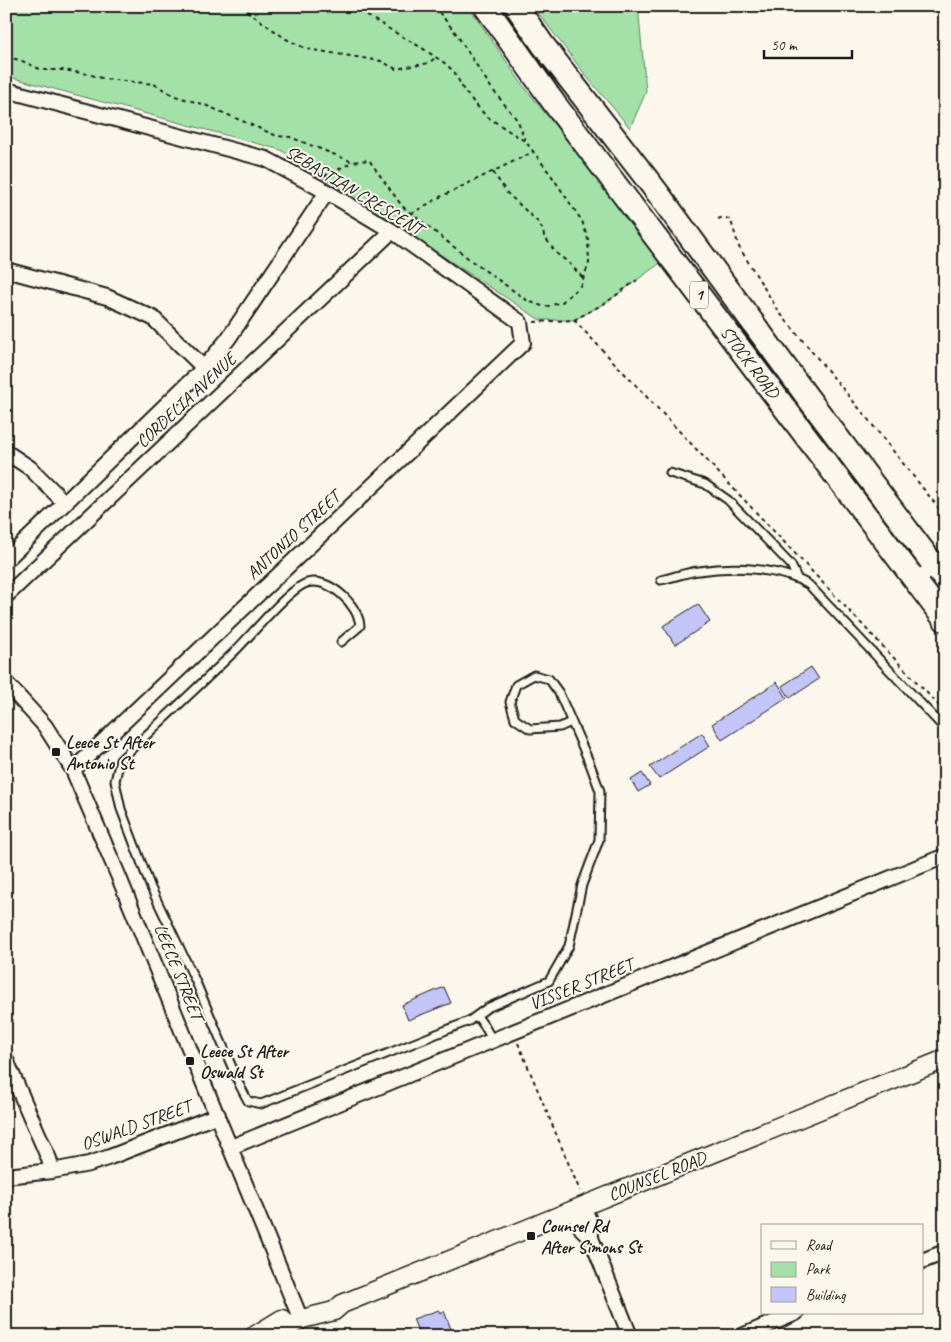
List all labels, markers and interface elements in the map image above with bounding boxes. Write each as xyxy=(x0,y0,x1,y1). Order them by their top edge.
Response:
scale bar xyxy=(764,28,851,60)
text: 50 m xyxy=(771,36,798,55)
street label: SEBASTIAN CRESCENT xyxy=(281,140,431,242)
road number: 1 xyxy=(690,282,708,308)
street label: STOCK ROAD xyxy=(716,322,785,404)
street label: CORDELIA AVENUE xyxy=(131,347,242,452)
street label: ANTONIO STREET xyxy=(242,483,347,584)
place label: Leece St After Antonio St xyxy=(66,731,157,774)
marker: Leece St After Antonio St xyxy=(50,746,62,758)
street label: LEECE STREET xyxy=(150,921,210,1028)
street label: VISSER STREET xyxy=(526,952,640,1015)
place label: Leece St After Oswald St xyxy=(200,1040,291,1083)
marker: Leece St After Oswald St xyxy=(184,1055,196,1067)
street label: OSWALD STREET xyxy=(78,1093,198,1155)
street label: COUNSEL ROAD xyxy=(605,1146,711,1206)
place label: Counsel Rd After Simons St xyxy=(541,1215,643,1258)
legend xyxy=(761,1224,924,1314)
marker: Counsel Rd After Simons St xyxy=(525,1230,537,1242)
text: Road xyxy=(806,1236,833,1255)
text: Park xyxy=(806,1260,831,1279)
text: Building xyxy=(806,1286,846,1305)

